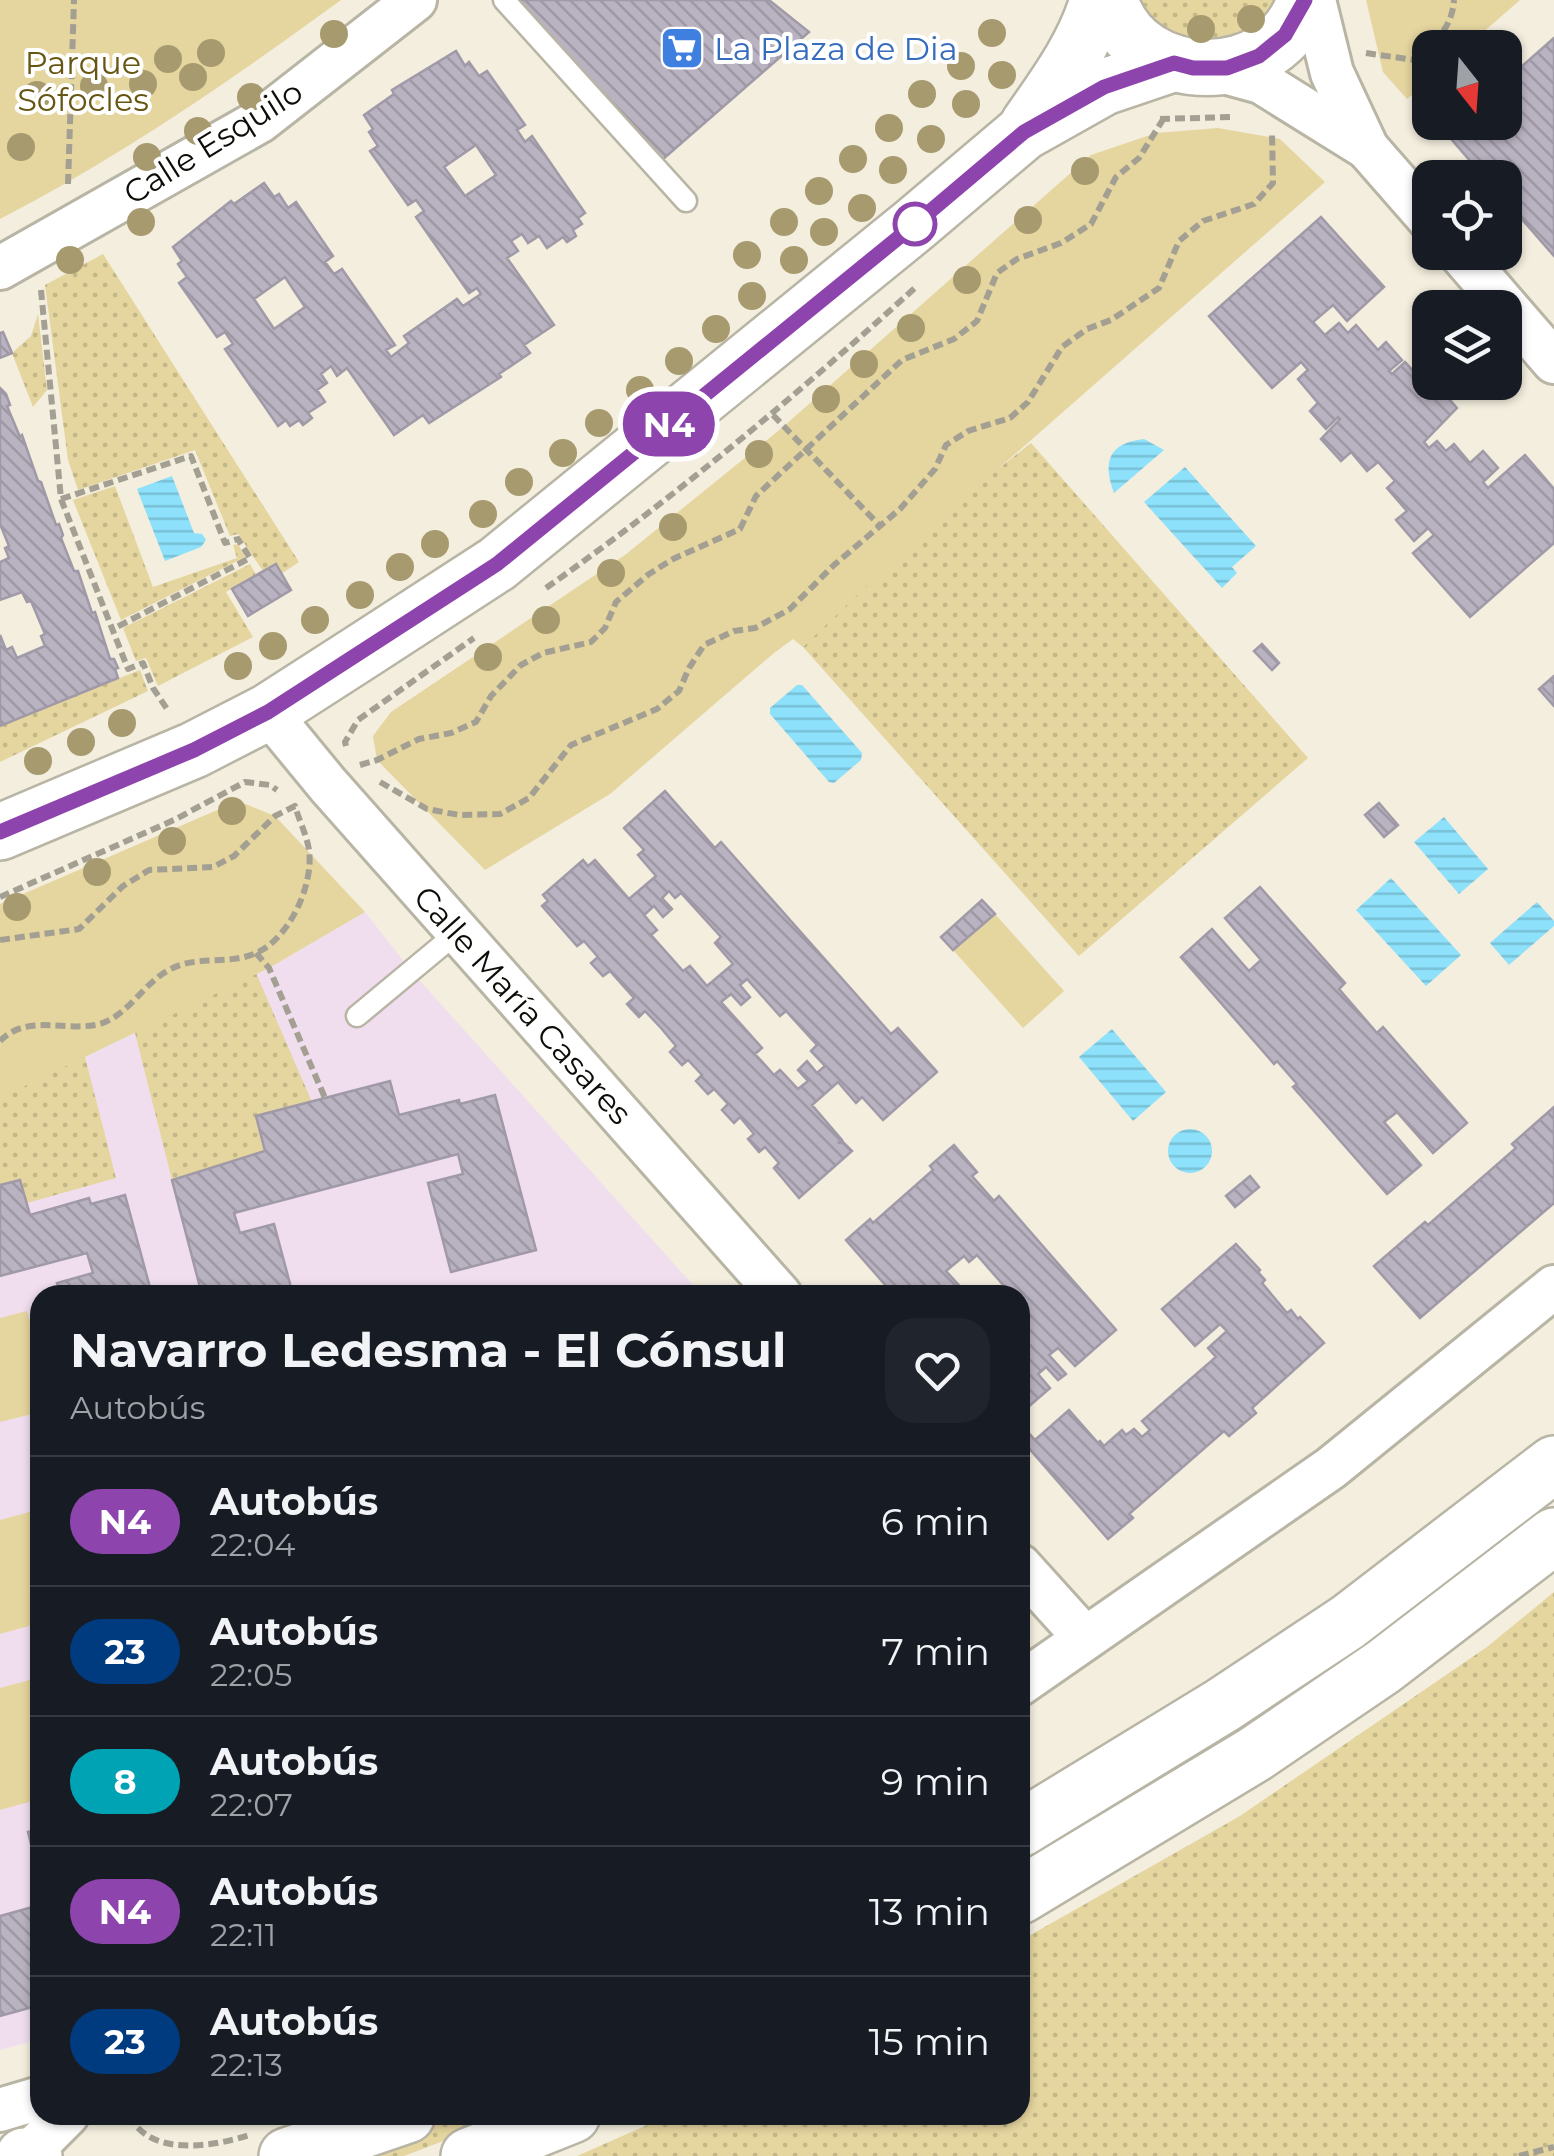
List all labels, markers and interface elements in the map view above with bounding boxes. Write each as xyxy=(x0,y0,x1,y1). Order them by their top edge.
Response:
supermarket icon: La Plaza de Dia xyxy=(659,25,705,71)
place label: La Plaza de Dia xyxy=(714,29,958,68)
north arrow xyxy=(1412,30,1522,140)
map controls xyxy=(1412,30,1522,400)
park label: Parque Sófocles xyxy=(17,43,149,119)
street label: Calle Esquilo xyxy=(116,72,310,212)
button: locate xyxy=(1412,160,1522,270)
unlabelled marker xyxy=(894,203,936,245)
button: layers xyxy=(1412,290,1522,400)
line badge: N4 xyxy=(624,392,714,456)
text: N4 xyxy=(643,403,695,446)
street label: Calle María Casares xyxy=(406,878,640,1132)
button: heart xyxy=(885,1318,990,1423)
text: Navarro Ledesma - El Cónsul xyxy=(70,1321,786,1379)
text: Autobús xyxy=(70,1388,205,1427)
text: Autobús xyxy=(210,1478,378,1525)
text: 6 min xyxy=(881,1498,990,1545)
text: N4 xyxy=(99,1500,151,1543)
text: 22:04 xyxy=(210,1525,295,1564)
text: Autobús xyxy=(210,1608,378,1655)
text: 7 min xyxy=(881,1628,990,1675)
text: 23 xyxy=(104,1630,146,1673)
text: 22:05 xyxy=(210,1655,292,1694)
text: Autobús xyxy=(210,1738,378,1785)
text: 9 min xyxy=(881,1758,990,1805)
text: 8 xyxy=(113,1760,137,1803)
text: 22:07 xyxy=(210,1785,293,1824)
text: Autobús xyxy=(210,1868,378,1915)
text: 13 min xyxy=(869,1888,990,1935)
text: N4 xyxy=(99,1890,151,1933)
text: 22:11 xyxy=(210,1915,276,1954)
text: Autobús xyxy=(210,1998,378,2045)
text: 15 min xyxy=(869,2018,990,2065)
text: 23 xyxy=(104,2020,146,2063)
text: 22:13 xyxy=(210,2045,283,2084)

